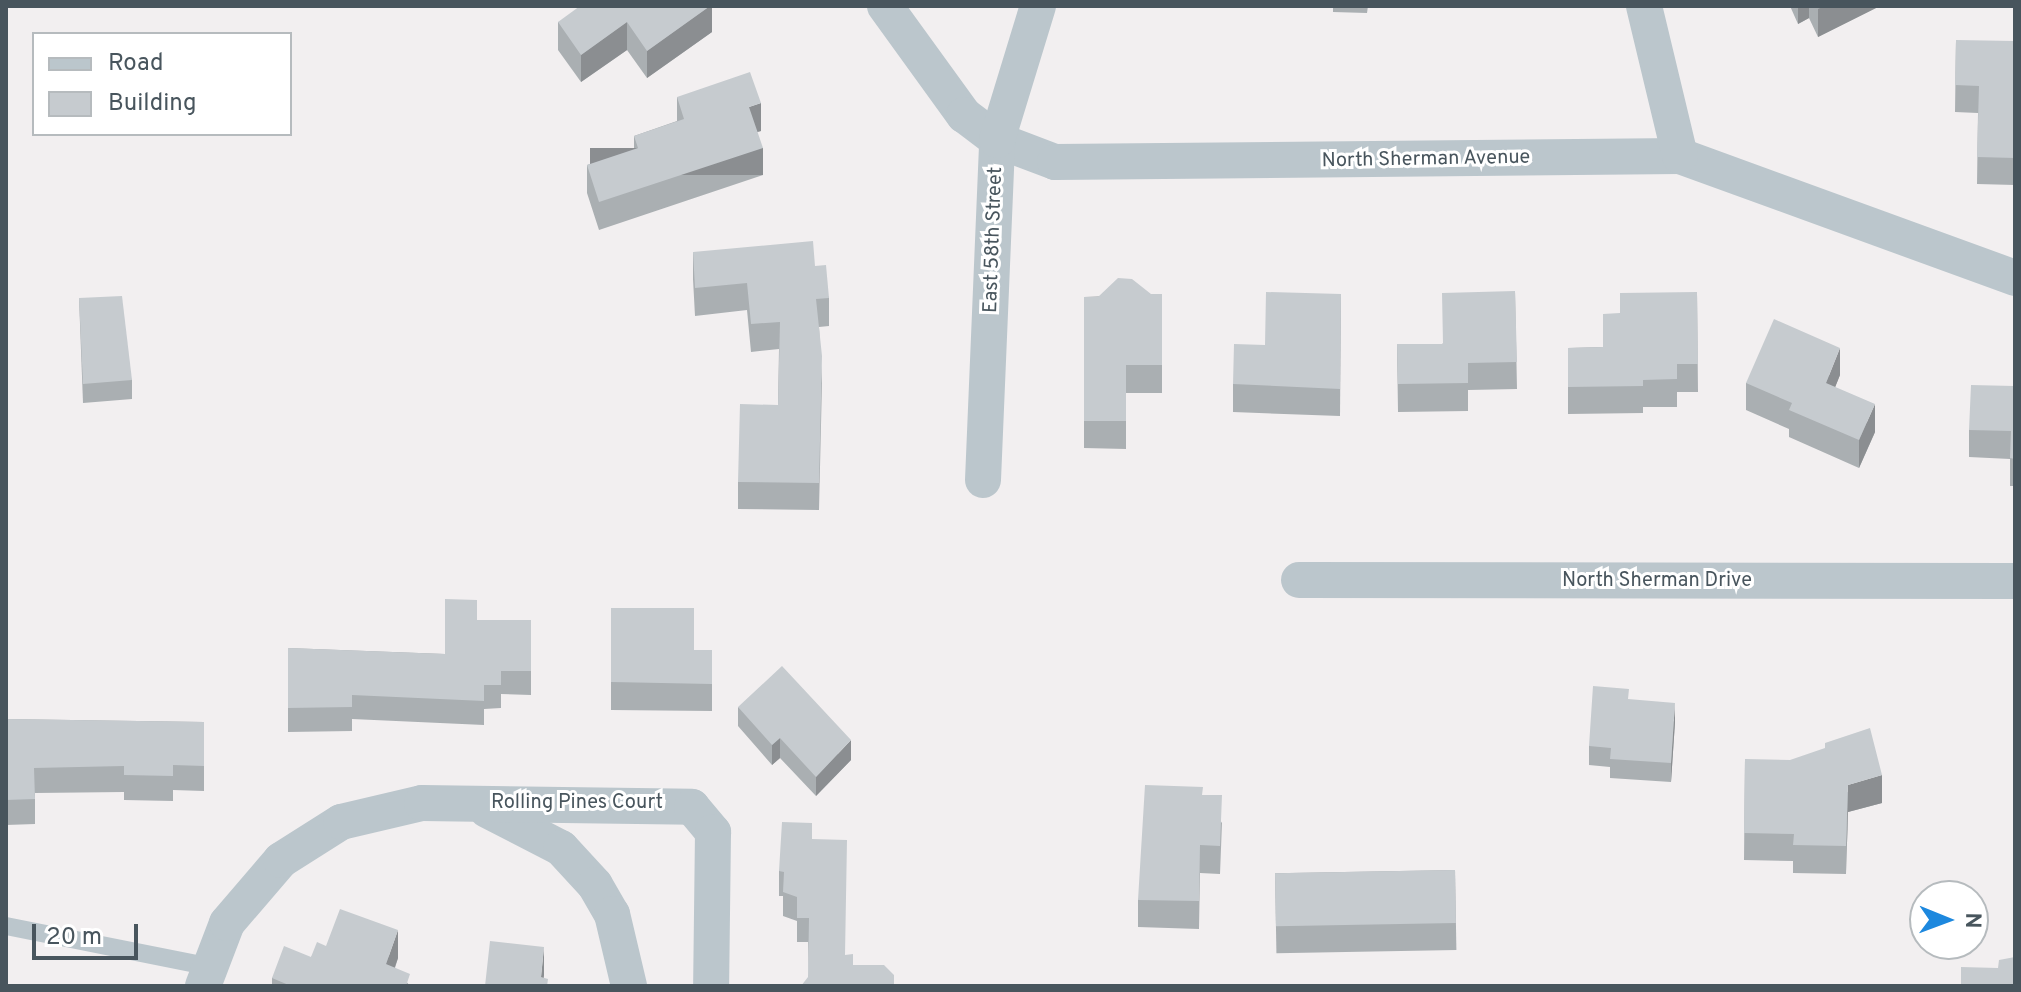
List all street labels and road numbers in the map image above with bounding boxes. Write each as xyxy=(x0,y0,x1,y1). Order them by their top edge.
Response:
street label: North Sherman Avenue xyxy=(1321,146,1531,174)
street label: East 58th Street xyxy=(979,166,1009,314)
street label: North Sherman Drive xyxy=(1562,569,1752,593)
street label: Rolling Pines Court xyxy=(491,791,663,815)

